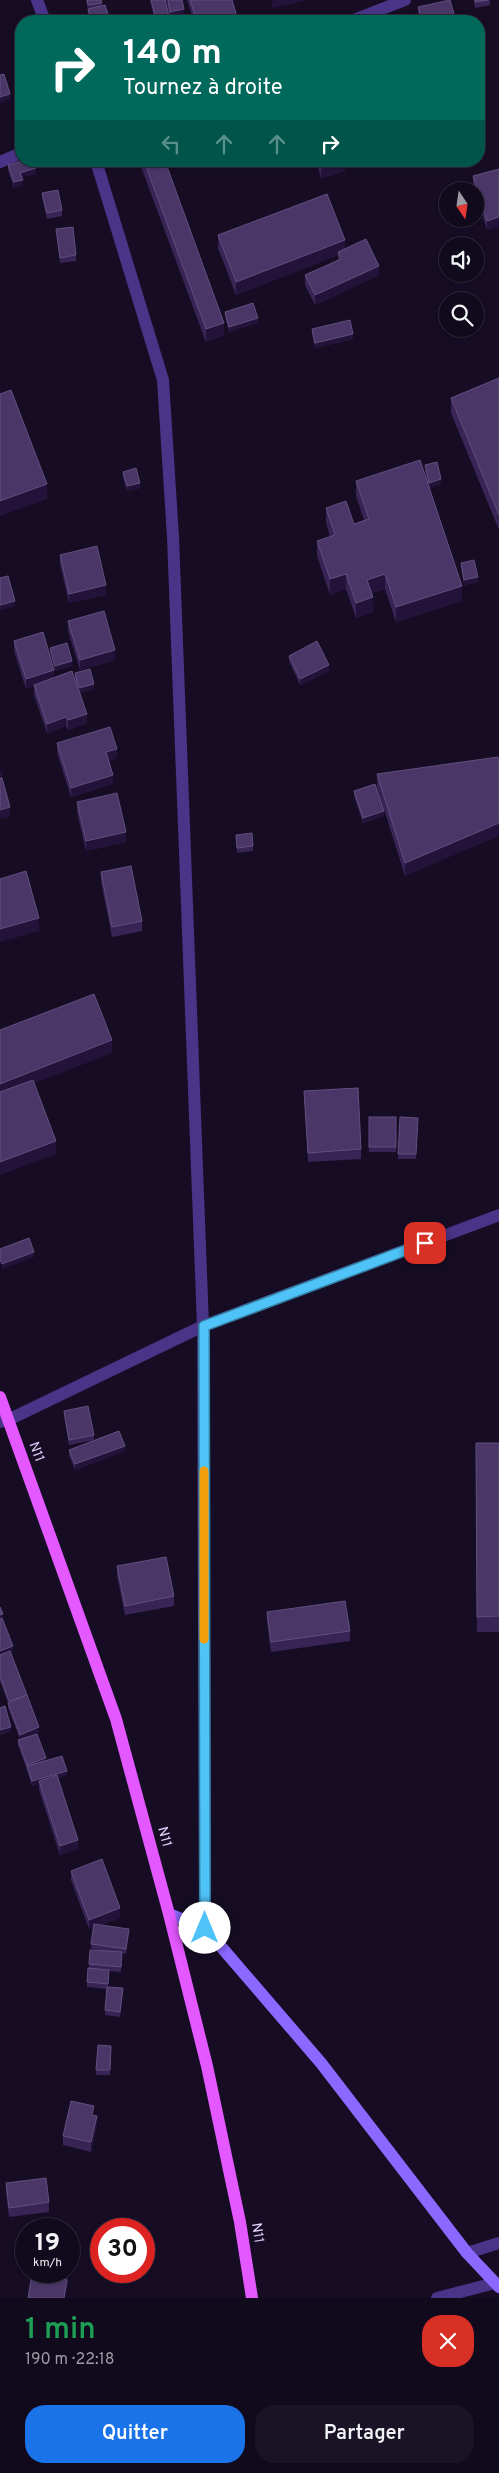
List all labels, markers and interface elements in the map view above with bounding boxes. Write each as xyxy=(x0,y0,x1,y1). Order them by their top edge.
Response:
text: 140 m xyxy=(123,32,222,76)
icon: right xyxy=(40,35,105,100)
text: Tournez à droite xyxy=(123,75,283,102)
icon: left xyxy=(157,130,185,158)
icon: ahead xyxy=(210,130,238,158)
icon: ahead xyxy=(263,130,291,158)
icon: right xyxy=(316,130,344,158)
north arrow xyxy=(439,182,484,228)
map controls xyxy=(439,182,484,337)
button: sound xyxy=(439,237,484,282)
button: search xyxy=(439,292,484,337)
pin xyxy=(404,1222,446,1264)
icon: arrive xyxy=(411,1229,439,1257)
street label: N11 xyxy=(25,1440,47,1464)
street label: N11 xyxy=(153,1825,175,1849)
position arrow xyxy=(178,1901,230,1953)
speed limit sign: 30 xyxy=(90,2218,155,2283)
street label: N11 xyxy=(247,2222,267,2244)
text: 19 xyxy=(35,2228,60,2260)
text: km/h xyxy=(33,2255,62,2271)
text: 1 min xyxy=(25,2312,96,2349)
button: close xyxy=(422,2315,474,2367)
text: 190 m · 22:18 xyxy=(25,2350,114,2370)
button: Quitter xyxy=(25,2405,245,2463)
button: Partager xyxy=(255,2405,474,2463)

